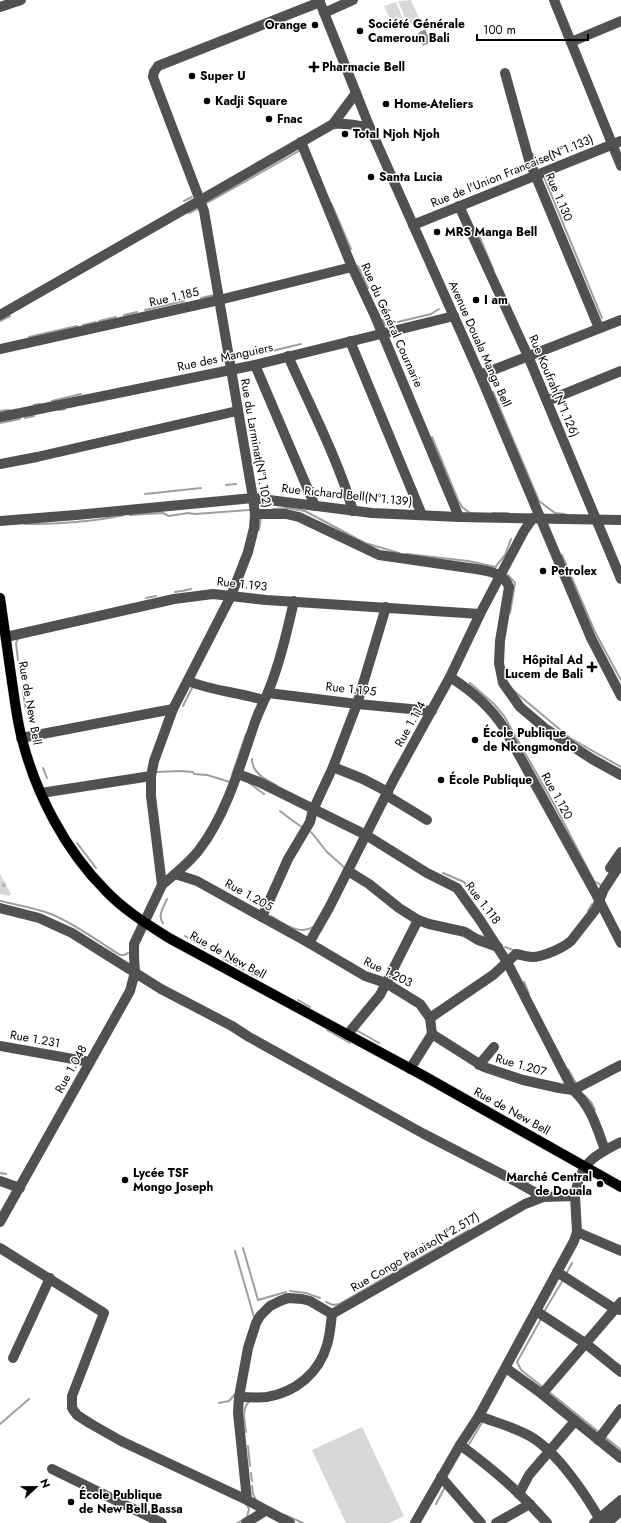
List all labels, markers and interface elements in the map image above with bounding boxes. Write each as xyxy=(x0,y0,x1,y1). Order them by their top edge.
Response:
place label: Société Générale Cameroun Bali xyxy=(368,15,465,47)
place label: Orange xyxy=(265,16,307,34)
scale bar xyxy=(477,16,588,42)
marker: Orange xyxy=(310,20,320,30)
text: 100 m xyxy=(483,21,516,39)
marker: Société Générale Cameroun Bali xyxy=(355,26,365,36)
place label: Pharmacie Bell xyxy=(322,58,405,76)
marker: Pharmacie Bell xyxy=(309,62,319,72)
place label: Super U xyxy=(200,67,246,85)
marker: Super U xyxy=(187,71,197,81)
place label: Kadji Square xyxy=(215,92,287,110)
place label: Home-Ateliers xyxy=(394,95,474,113)
marker: Kadji Square xyxy=(202,96,212,106)
marker: Home-Ateliers xyxy=(381,99,391,109)
place label: Fnac xyxy=(277,110,303,128)
marker: Fnac xyxy=(264,114,274,124)
place label: Total Njoh Njoh xyxy=(353,125,440,143)
marker: Total Njoh Njoh xyxy=(340,129,350,139)
street label: Rue de l'Union Francaise(N°1.133) xyxy=(428,130,596,212)
place label: Santa Lucia xyxy=(379,168,442,186)
street label: Rue 1.130 xyxy=(541,170,577,224)
marker: Santa Lucia xyxy=(366,172,376,182)
place label: MRS Manga Bell xyxy=(445,223,537,241)
marker: MRS Manga Bell xyxy=(432,227,442,237)
street label: Rue du Général Cournarie xyxy=(356,260,428,390)
street label: Avenue Douala Manga Bell xyxy=(444,278,516,410)
street label: Rue 1.185 xyxy=(147,282,201,311)
place label: I am xyxy=(484,291,508,309)
marker: I am xyxy=(471,295,481,305)
street label: Rue Koufrah(N°1.126) xyxy=(524,332,584,440)
street label: Rue des Manguiers xyxy=(175,338,275,376)
street label: Rue du Larminat(N°1.102) xyxy=(236,377,276,509)
street label: Rue Richard Bell(N°1.139) xyxy=(281,479,413,511)
place label: Petrolex xyxy=(551,562,598,580)
marker: Petrolex xyxy=(538,566,548,576)
street label: Rue 1.193 xyxy=(216,572,269,596)
place label: Hôpital Ad Lucem de Bali xyxy=(505,651,583,683)
street label: Rue de New Bell xyxy=(14,660,46,746)
marker: Hôpital Ad Lucem de Bali xyxy=(586,661,598,673)
street label: Rue 1.195 xyxy=(325,677,377,701)
street label: Rue 1.114 xyxy=(390,698,430,750)
place label: École Publique de Nkongmondo xyxy=(483,724,577,756)
marker: École Publique de Nkongmondo xyxy=(470,735,480,745)
street label: Rue 1.120 xyxy=(537,769,577,823)
place label: École Publique xyxy=(449,771,532,789)
marker: École Publique xyxy=(436,775,446,785)
street label: Rue 1.205 xyxy=(222,874,277,916)
street label: Rue 1.118 xyxy=(461,878,505,928)
street label: Rue de New Bell xyxy=(187,927,269,983)
street label: Rue 1.203 xyxy=(361,952,416,992)
street label: Rue 1.231 xyxy=(9,1026,61,1052)
street label: Rue 1.048 xyxy=(50,1042,92,1096)
street label: Rue 1.207 xyxy=(493,1049,549,1081)
street label: Rue de New Bell xyxy=(471,1083,553,1139)
place label: Lycée TSF Mongo Joseph xyxy=(133,1164,213,1196)
place label: Marché Central de Douala xyxy=(506,1168,592,1200)
marker: Lycée TSF Mongo Joseph xyxy=(120,1175,130,1185)
marker: Marché Central de Douala xyxy=(595,1179,605,1189)
street label: Rue Congo Paraiso(N°2.517) xyxy=(347,1208,483,1296)
north arrow xyxy=(16,1467,56,1507)
text: N xyxy=(36,1476,54,1490)
place label: École Publique de New Bell Bassa xyxy=(79,1486,183,1518)
marker: École Publique de New Bell Bassa xyxy=(66,1497,76,1507)

